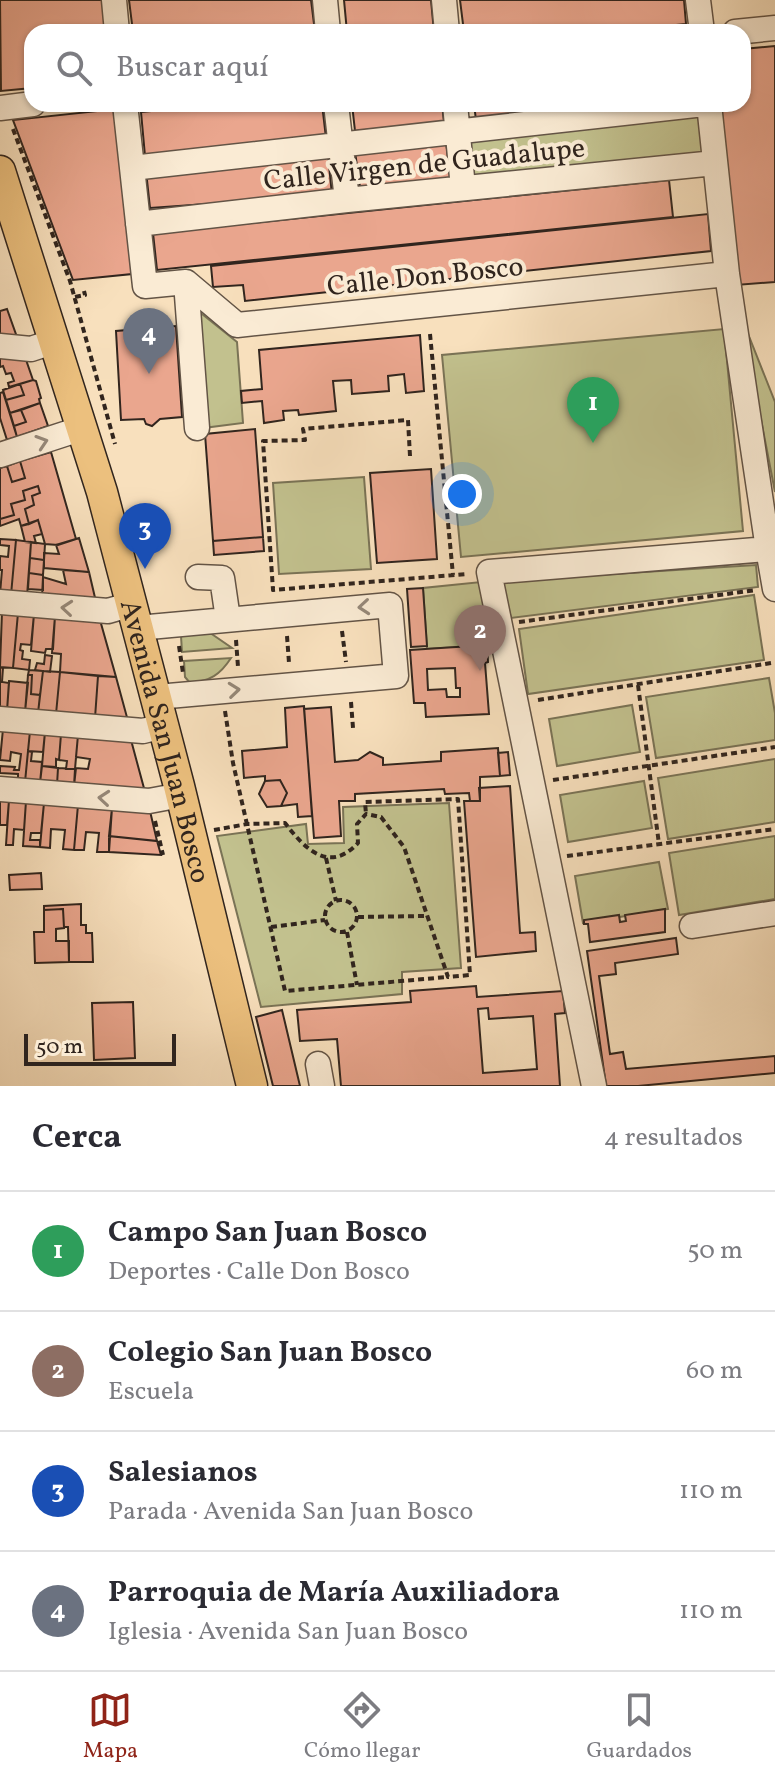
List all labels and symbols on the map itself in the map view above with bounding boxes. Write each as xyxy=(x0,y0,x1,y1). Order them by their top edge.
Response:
street label: Calle Virgen de Guadalupe xyxy=(262,129,587,202)
street label: Calle Don Bosco xyxy=(325,248,525,307)
pin: 4 xyxy=(123,308,175,374)
pin: 1 xyxy=(567,377,619,443)
one-way arrow xyxy=(34,435,48,451)
your location xyxy=(442,474,482,514)
pin: 3 xyxy=(119,503,171,569)
street label: Avenida San Juan Bosco xyxy=(109,596,219,887)
one-way arrow xyxy=(357,599,370,616)
one-way arrow xyxy=(60,600,73,617)
pin: 2 xyxy=(454,605,506,671)
one-way arrow xyxy=(228,682,241,699)
one-way arrow xyxy=(97,790,110,807)
scale bar xyxy=(24,1030,176,1066)

